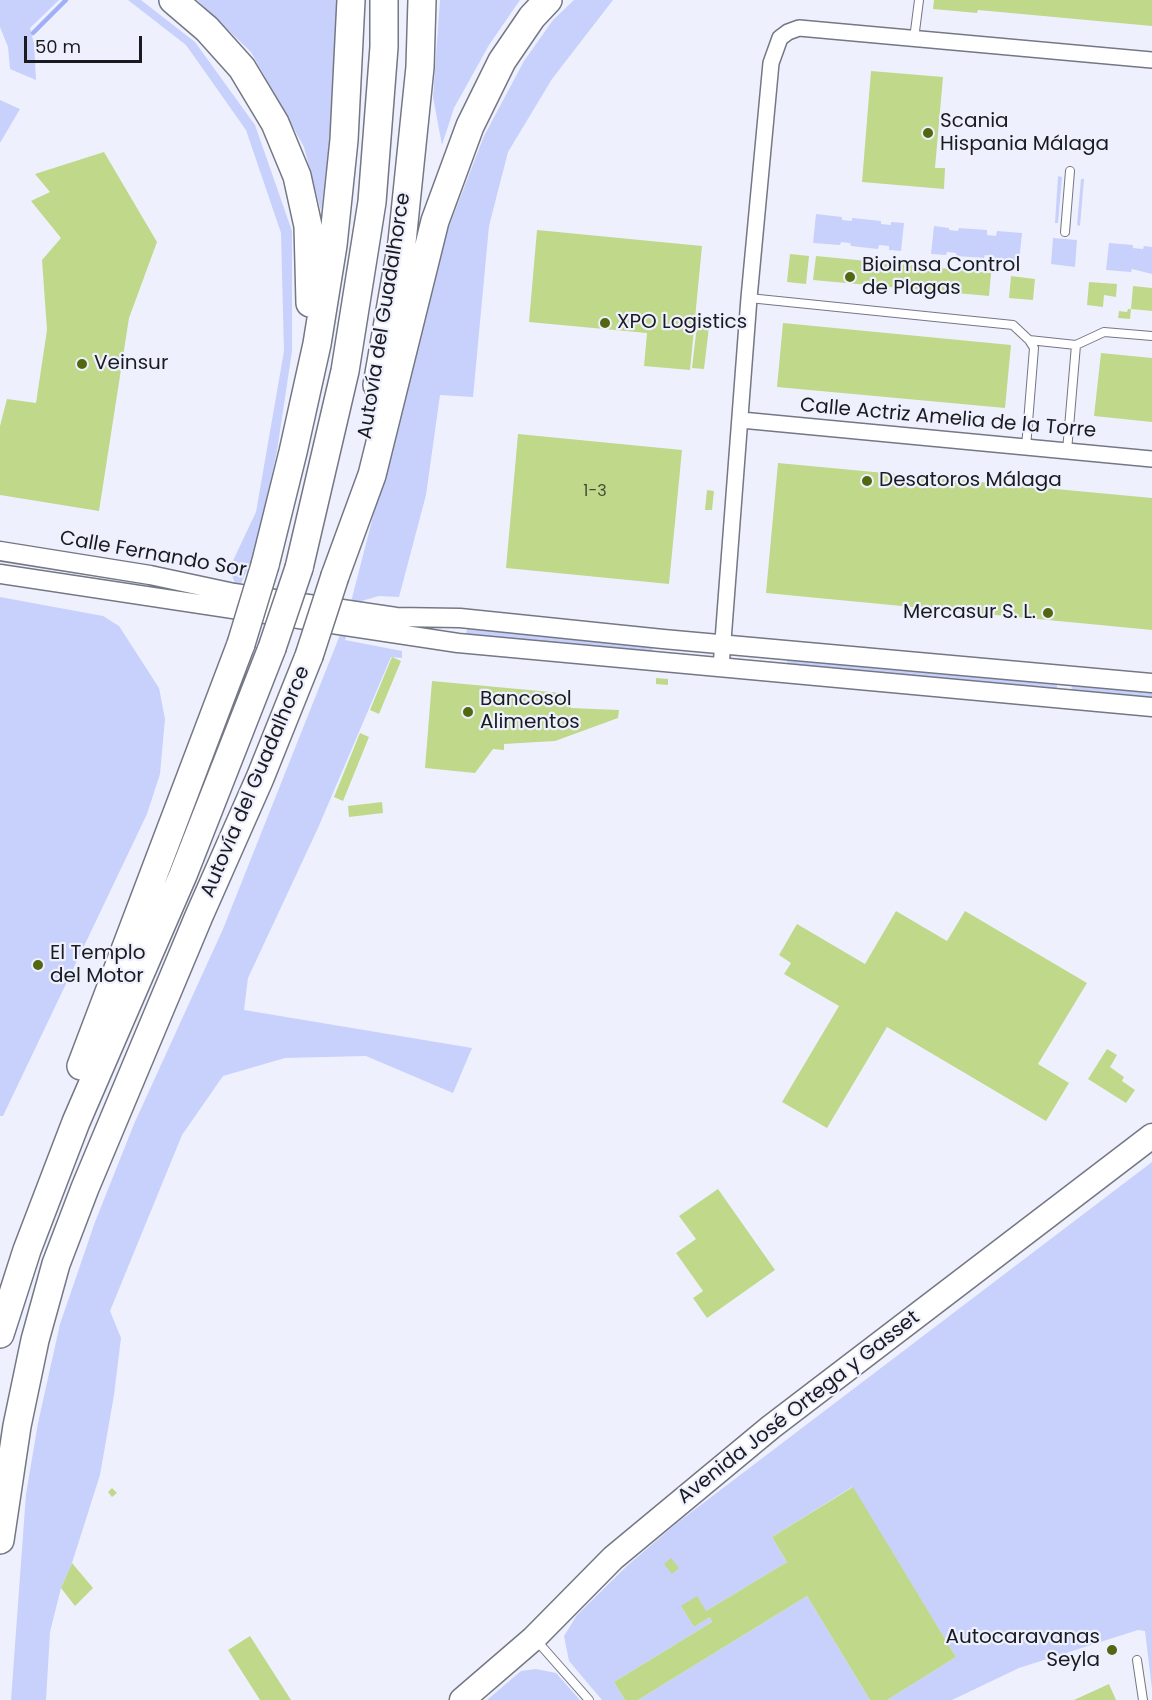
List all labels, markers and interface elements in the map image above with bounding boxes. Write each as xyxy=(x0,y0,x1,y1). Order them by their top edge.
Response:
scale bar xyxy=(27,24,146,62)
text: 50 m xyxy=(35,34,81,59)
place label: Scania Hispania Málaga xyxy=(940,110,1109,157)
marker: Scania Hispania Málaga xyxy=(921,126,935,140)
street label: Autovía del Guadalhorce xyxy=(354,191,416,441)
place label: Bioimsa Control de Plagas xyxy=(862,254,1020,301)
marker: Bioimsa Control de Plagas xyxy=(843,270,857,284)
place label: XPO Logistics xyxy=(617,311,747,335)
marker: XPO Logistics xyxy=(598,316,612,330)
place label: Veinsur xyxy=(94,352,168,376)
marker: Veinsur xyxy=(75,357,89,371)
street label: Calle Actriz Amelia de la Torre xyxy=(799,394,1097,444)
place label: Desatoros Málaga xyxy=(879,469,1062,493)
marker: Desatoros Málaga xyxy=(860,474,874,488)
house number: 1-3 xyxy=(583,482,607,502)
street label: Calle Fernando Sor xyxy=(58,527,248,583)
place label: Mercasur S. L. xyxy=(903,601,1036,625)
marker: Mercasur S. L. xyxy=(1041,606,1055,620)
street label: Autovía del Guadalhorce xyxy=(196,663,316,901)
place label: Bancosol Alimentos xyxy=(480,688,580,735)
marker: Bancosol Alimentos xyxy=(461,705,475,719)
place label: El Templo del Motor xyxy=(50,942,146,989)
marker: El Templo del Motor xyxy=(31,958,45,972)
street label: Avenida José Ortega y Gasset xyxy=(673,1306,925,1510)
place label: Autocaravanas Seyla xyxy=(946,1626,1100,1673)
marker: Autocaravanas Seyla xyxy=(1105,1643,1119,1657)

